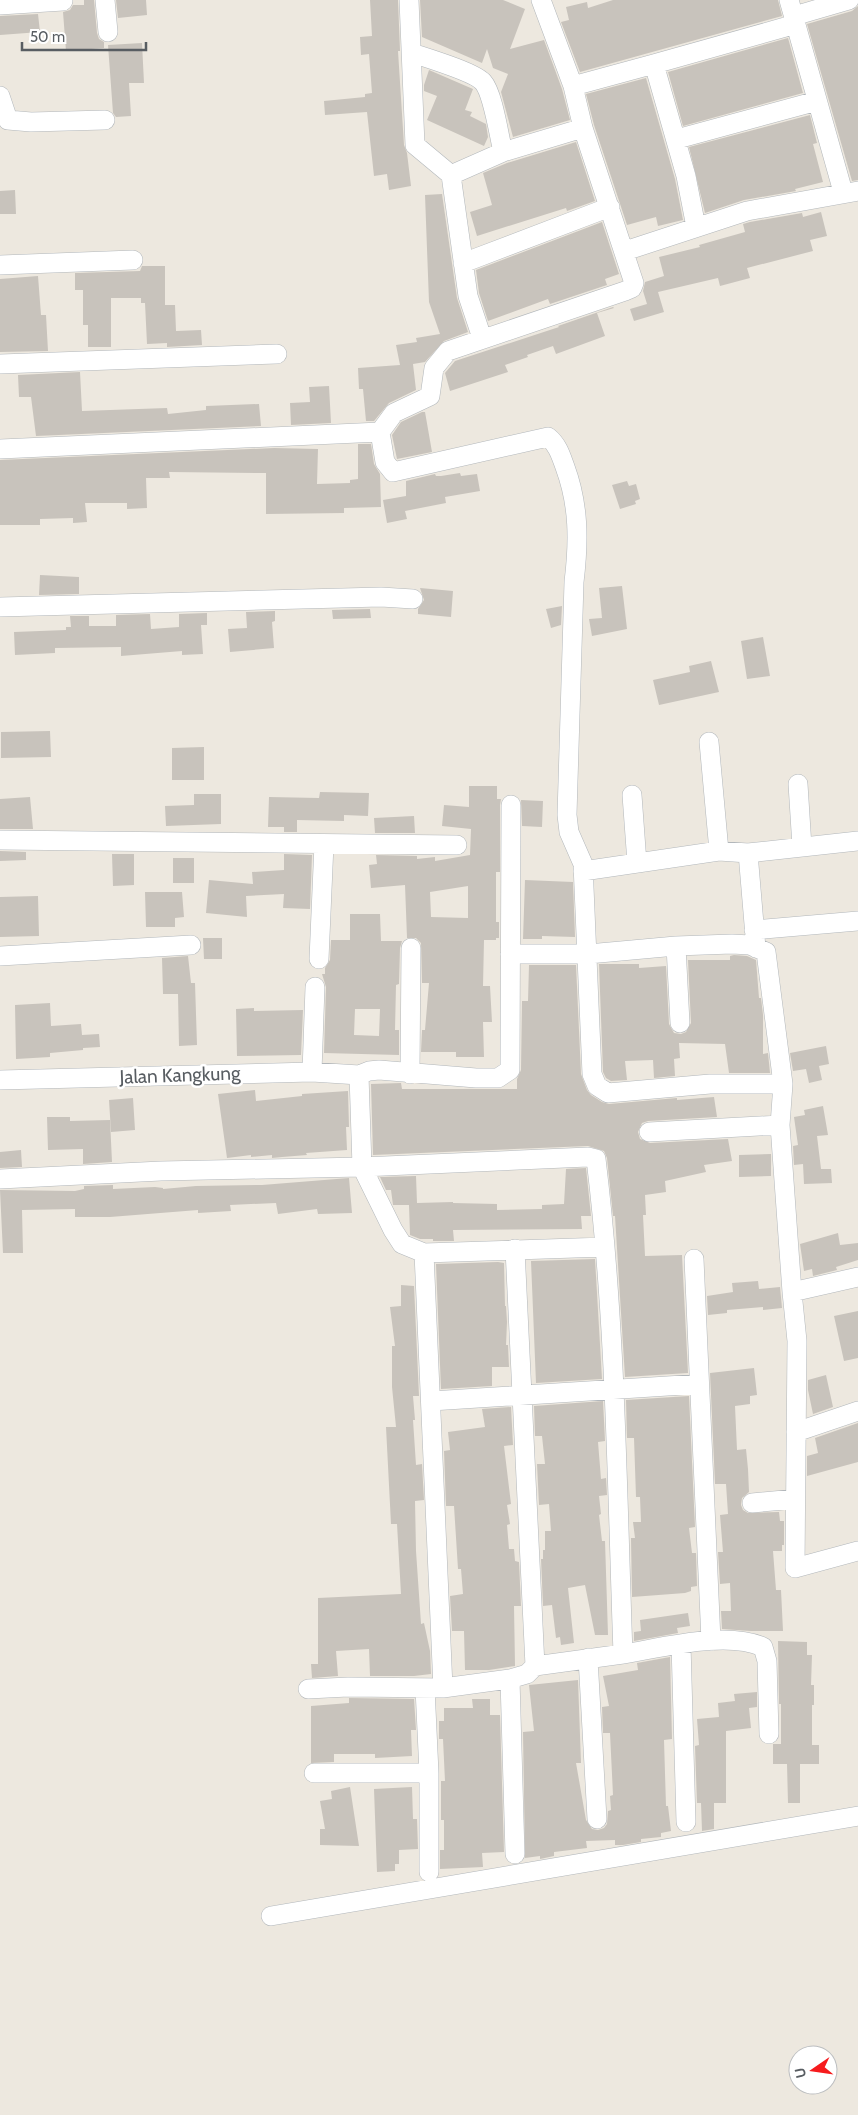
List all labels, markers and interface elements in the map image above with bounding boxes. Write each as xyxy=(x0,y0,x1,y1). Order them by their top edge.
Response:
scale bar xyxy=(22,20,146,52)
text: 50 m xyxy=(30,28,65,46)
street label: Jalan Kangkung xyxy=(118,1061,241,1089)
north arrow xyxy=(788,2045,838,2095)
text: U xyxy=(790,2066,810,2080)

